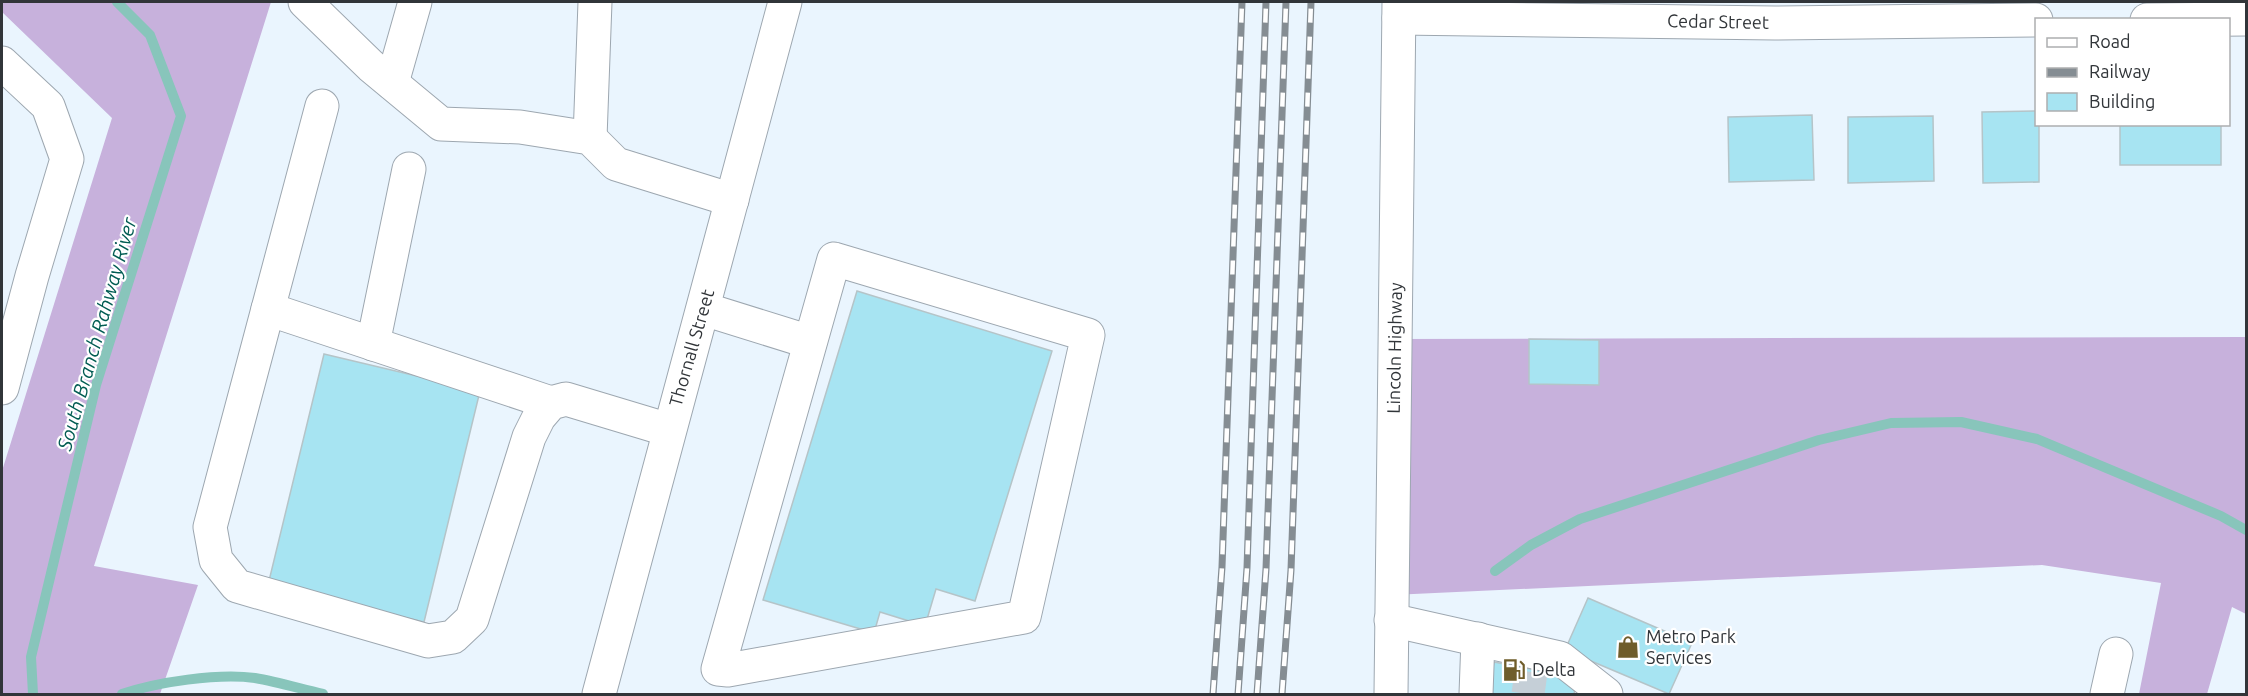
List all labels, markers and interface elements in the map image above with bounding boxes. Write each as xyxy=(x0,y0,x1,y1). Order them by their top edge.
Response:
street label: Cedar Street xyxy=(1667,10,1769,32)
legend xyxy=(2035,18,2230,126)
text: Road xyxy=(2089,31,2131,51)
text: Railway xyxy=(2089,61,2151,81)
text: Building xyxy=(2089,91,2155,111)
water label: South Branch Rahway River xyxy=(52,214,141,454)
street label: Lincoln Highway xyxy=(1383,282,1405,414)
street label: Thornall Street xyxy=(665,287,717,409)
place label: Metro Park Services xyxy=(1646,626,1736,667)
shop icon: Metro Park Services xyxy=(1615,634,1641,660)
fuel station icon: Delta xyxy=(1501,657,1527,683)
place label: Delta xyxy=(1532,659,1576,679)

